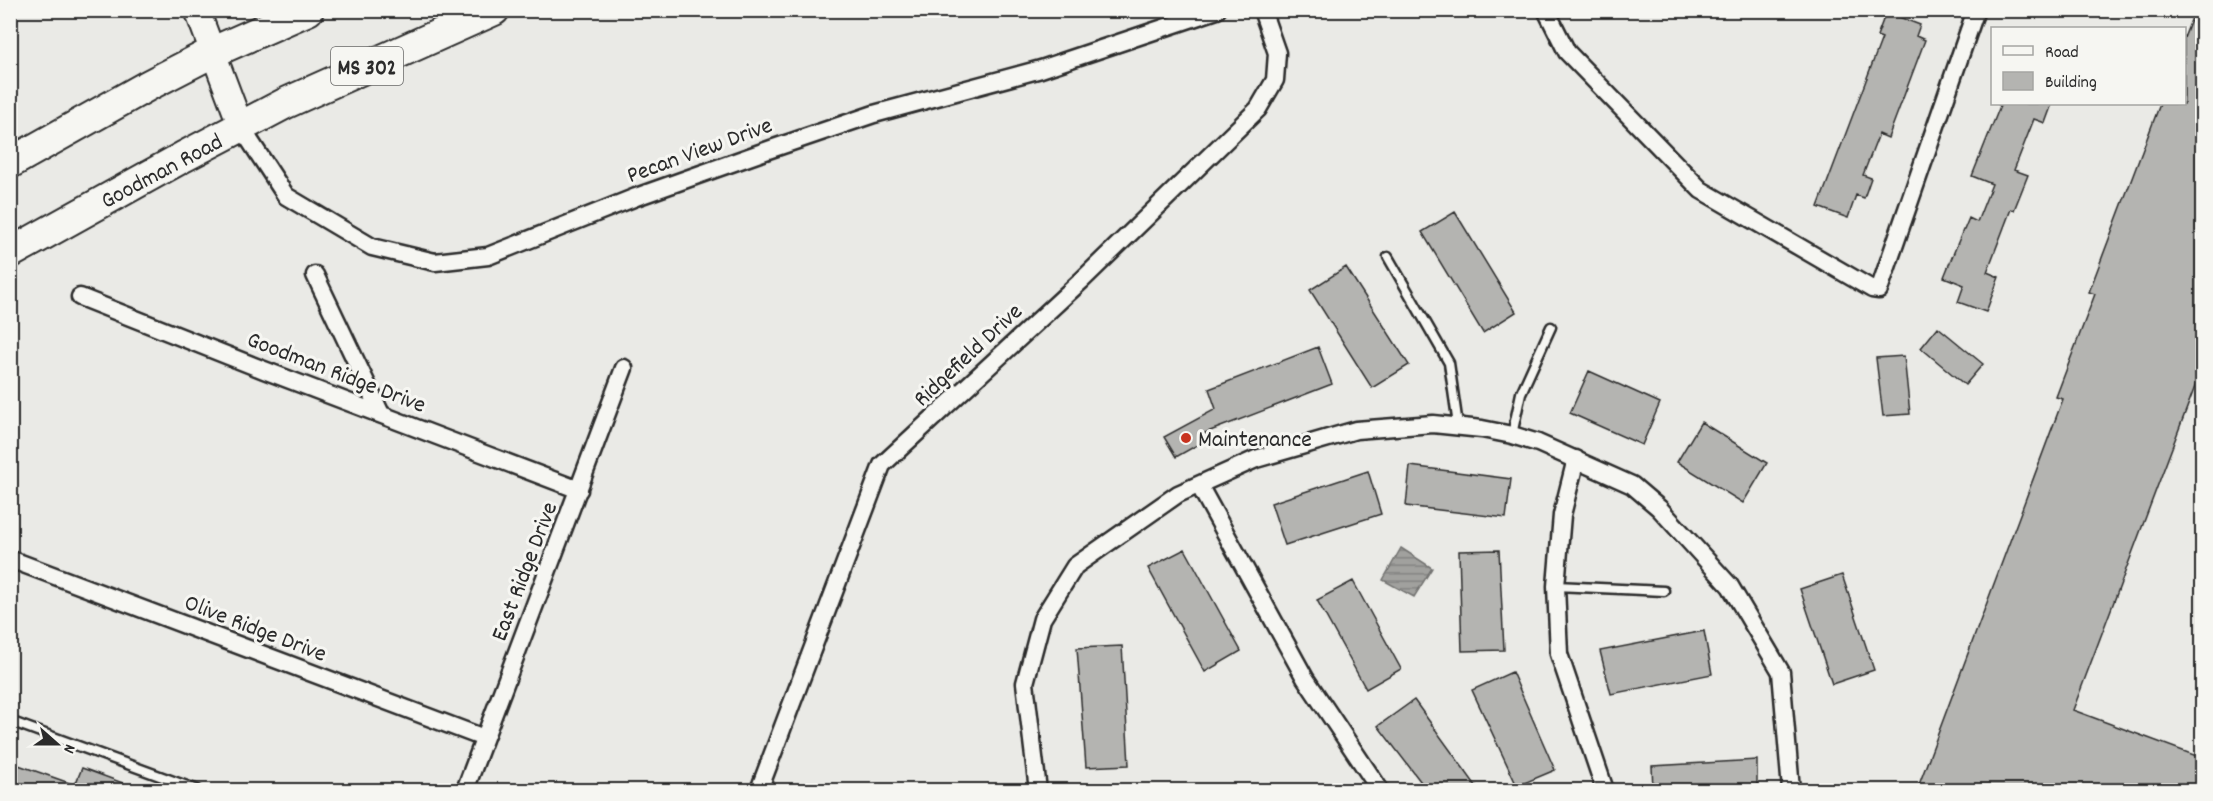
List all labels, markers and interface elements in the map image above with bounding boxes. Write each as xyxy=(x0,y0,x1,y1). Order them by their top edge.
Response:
legend xyxy=(1991,27,2186,105)
text: Road xyxy=(2045,41,2079,66)
road number: MS 302 xyxy=(331,47,403,85)
text: Building xyxy=(2045,71,2097,96)
street label: Pecan View Drive xyxy=(622,110,778,194)
street label: Goodman Road xyxy=(95,126,230,219)
street label: Ridgefield Drive xyxy=(907,296,1031,416)
street label: Goodman Ridge Drive xyxy=(242,324,430,424)
place label: Maintenance xyxy=(1198,424,1312,458)
marker: Maintenance xyxy=(1179,431,1193,445)
street label: East Ridge Drive xyxy=(484,497,568,647)
street label: Olive Ridge Drive xyxy=(179,587,331,673)
north arrow xyxy=(27,714,87,774)
text: N xyxy=(56,741,81,756)

